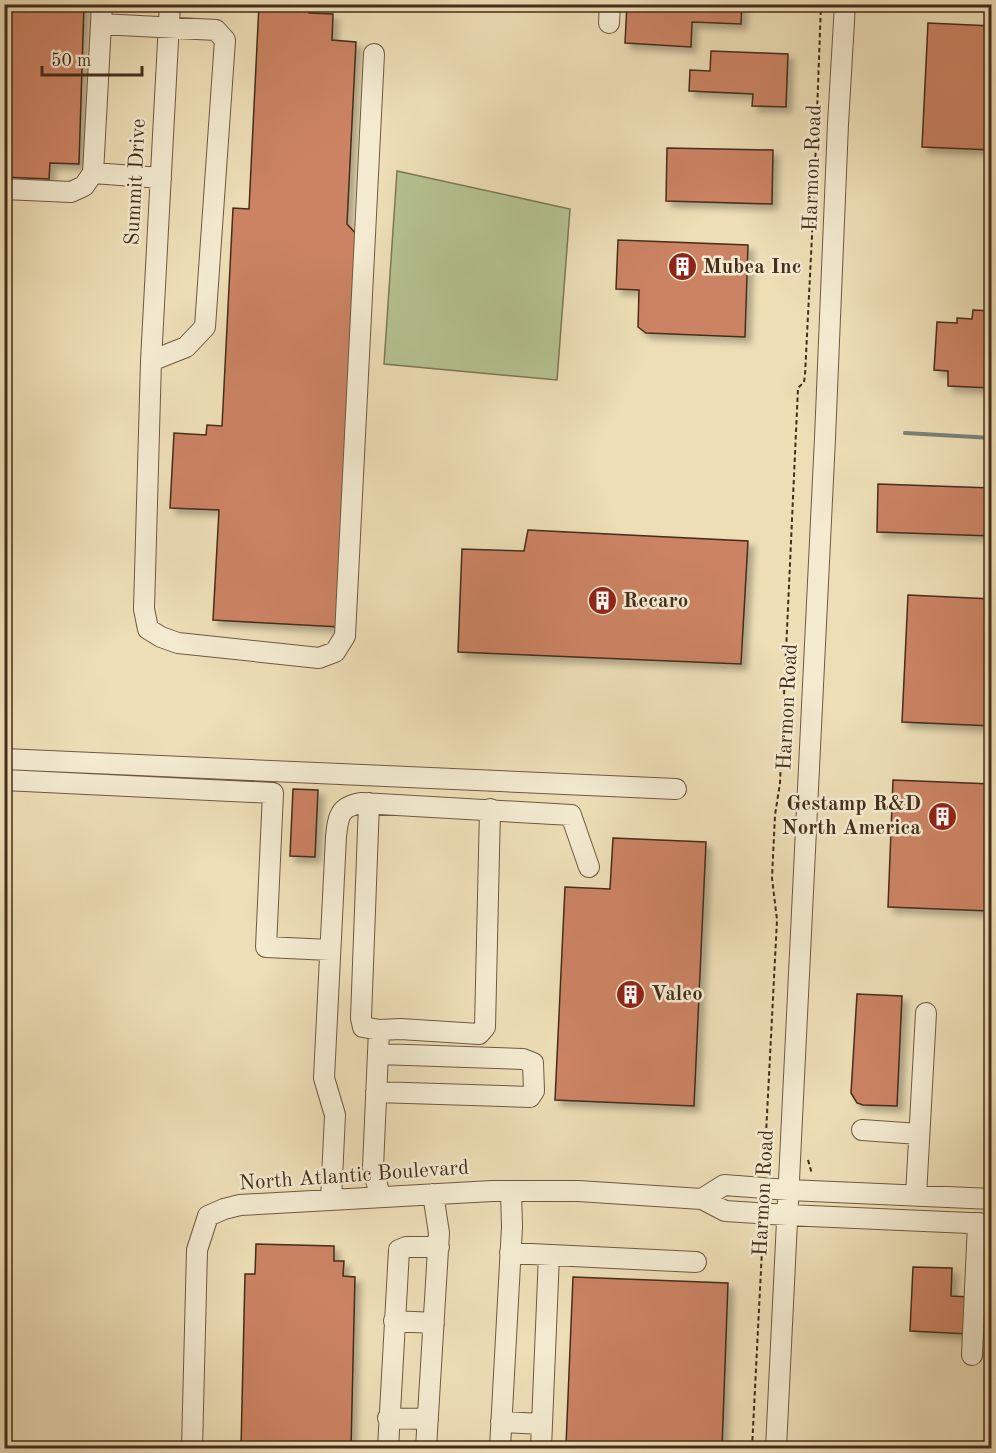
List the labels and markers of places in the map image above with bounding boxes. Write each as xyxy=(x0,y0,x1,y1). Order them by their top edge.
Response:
building icon: Mubea Inc xyxy=(666,251,698,283)
place label: Mubea Inc xyxy=(703,257,802,278)
building icon: Recaro xyxy=(586,585,618,617)
place label: Recaro xyxy=(623,591,688,612)
place label: Gestamp R&D North America xyxy=(782,794,921,839)
building icon: Gestamp R&D North America xyxy=(926,800,958,832)
building icon: Valeo xyxy=(614,978,646,1010)
place label: Valeo xyxy=(651,984,703,1005)

